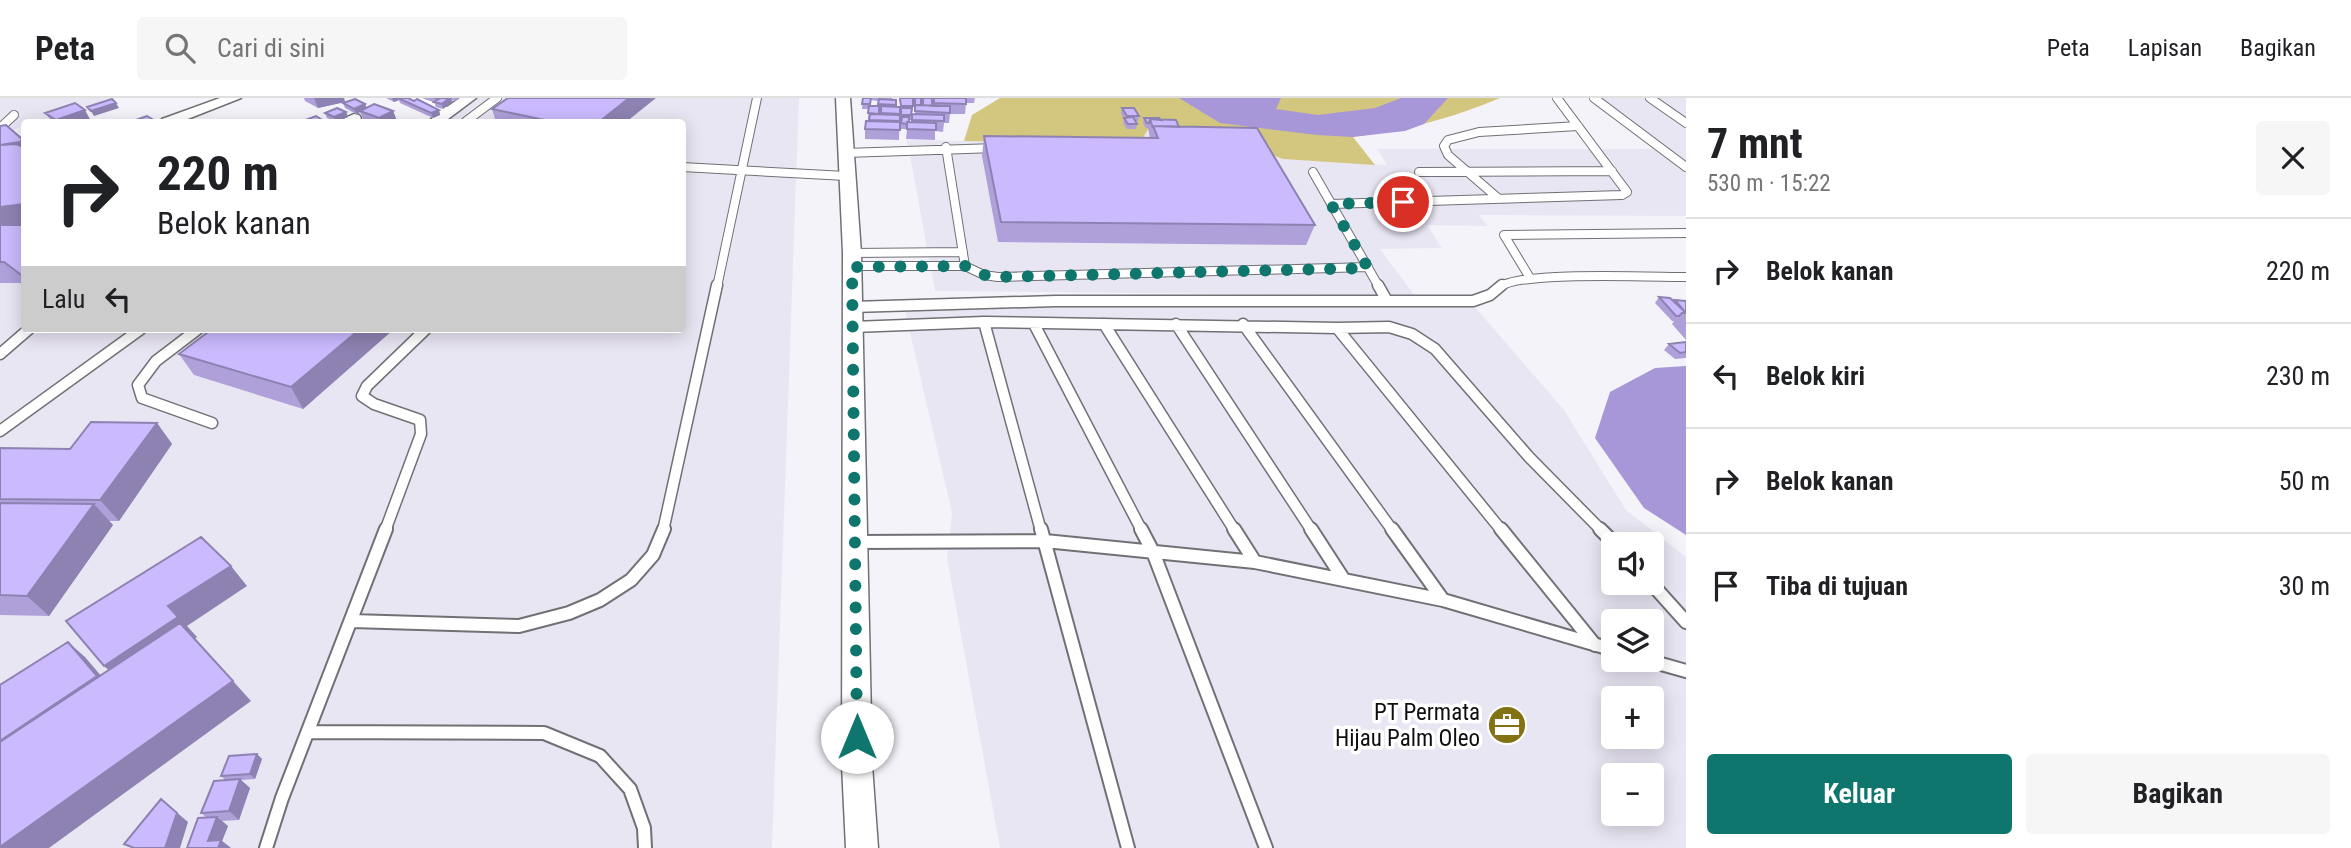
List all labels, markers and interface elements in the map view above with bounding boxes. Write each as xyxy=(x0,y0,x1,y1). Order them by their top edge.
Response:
search box xyxy=(137,17,627,80)
text: Peta xyxy=(35,29,95,68)
icon: search xyxy=(161,29,199,67)
text: Cari di sini xyxy=(217,33,325,63)
text: Peta xyxy=(2047,34,2090,62)
text: Lapisan xyxy=(2128,34,2202,62)
text: Bagikan xyxy=(2240,34,2316,62)
text: 7 mnt xyxy=(1707,119,1803,168)
button: close xyxy=(2256,121,2330,195)
text: 220 m xyxy=(157,145,279,202)
icon: right xyxy=(42,147,133,238)
text: 530 m · 15:22 xyxy=(1707,170,1831,197)
pin xyxy=(1373,172,1433,232)
icon: arrive xyxy=(1384,183,1422,221)
text: Belok kanan xyxy=(157,204,311,242)
icon: right xyxy=(1707,252,1745,290)
text: Belok kanan xyxy=(1766,256,1893,286)
text: 220 m xyxy=(2266,256,2330,286)
icon: left xyxy=(99,280,137,318)
text: Lalu xyxy=(42,284,85,314)
icon: left xyxy=(1707,357,1745,395)
text: Belok kiri xyxy=(1766,361,1865,391)
text: 230 m xyxy=(2266,361,2330,391)
icon: right xyxy=(1707,462,1745,500)
text: Belok kanan xyxy=(1766,466,1893,496)
text: 50 m xyxy=(2279,466,2330,496)
map controls xyxy=(1601,532,1664,826)
button: sound xyxy=(1601,532,1664,595)
icon: arrive xyxy=(1707,567,1745,605)
text: Tiba di tujuan xyxy=(1766,571,1908,601)
text: 30 m xyxy=(2279,571,2330,601)
button: layers xyxy=(1601,609,1664,672)
button: + xyxy=(1601,686,1664,749)
place label: PT Permata Hijau Palm Oleo xyxy=(1335,699,1480,752)
position arrow xyxy=(820,700,894,774)
office icon: PT Permata Hijau Palm Oleo xyxy=(1486,704,1528,746)
button: Keluar xyxy=(1707,754,2012,834)
button: Bagikan xyxy=(2026,754,2330,834)
button: − xyxy=(1601,763,1664,826)

